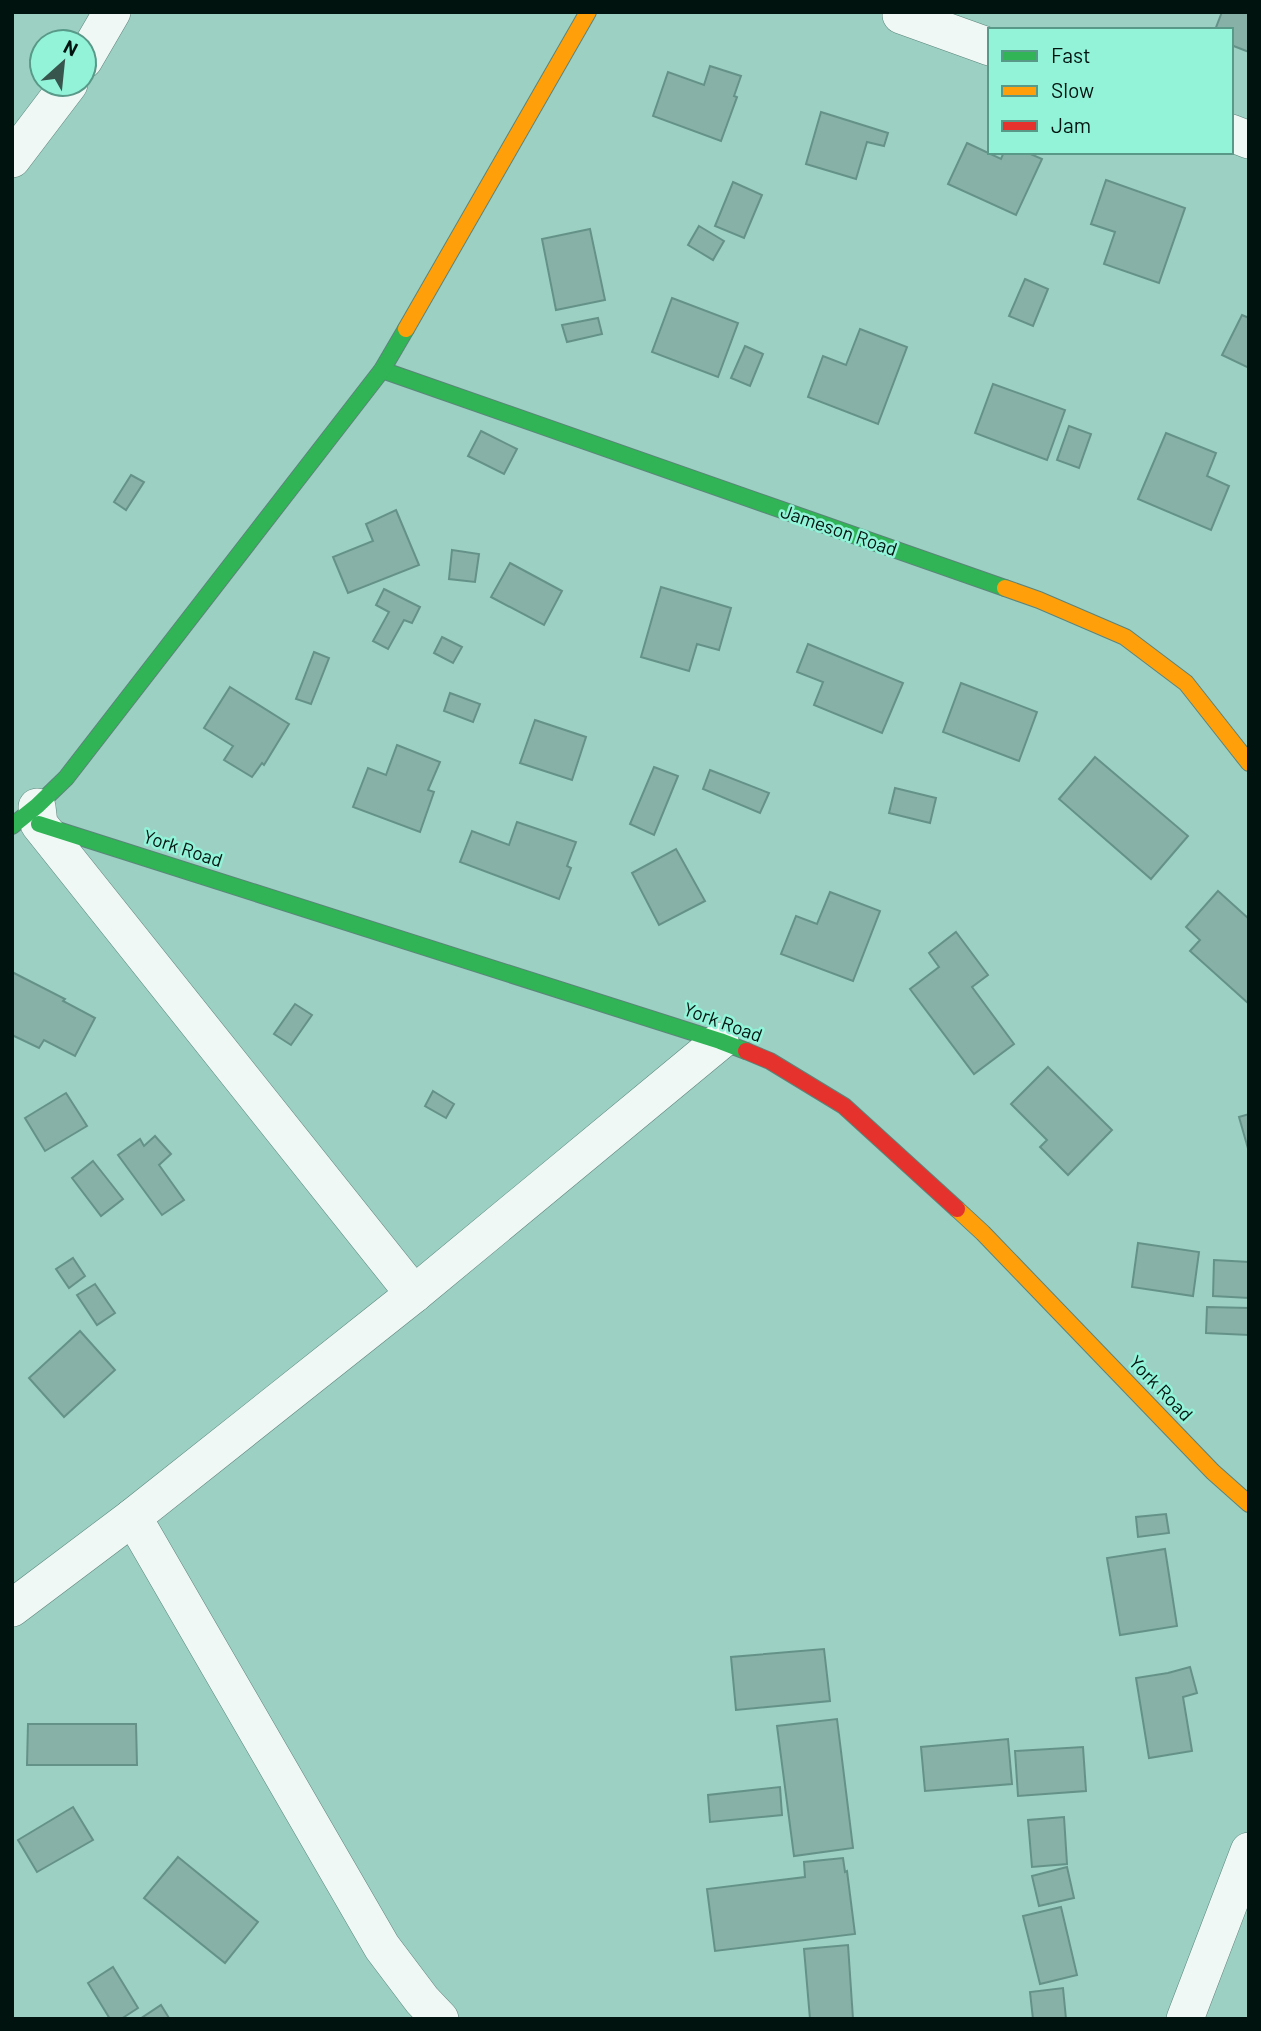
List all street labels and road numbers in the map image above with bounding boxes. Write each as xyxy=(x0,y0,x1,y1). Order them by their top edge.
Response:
street label: Jameson Road xyxy=(778,499,900,560)
street label: York Road xyxy=(141,824,226,871)
street label: York Road xyxy=(681,997,766,1046)
street label: York Road xyxy=(1125,1350,1198,1425)

